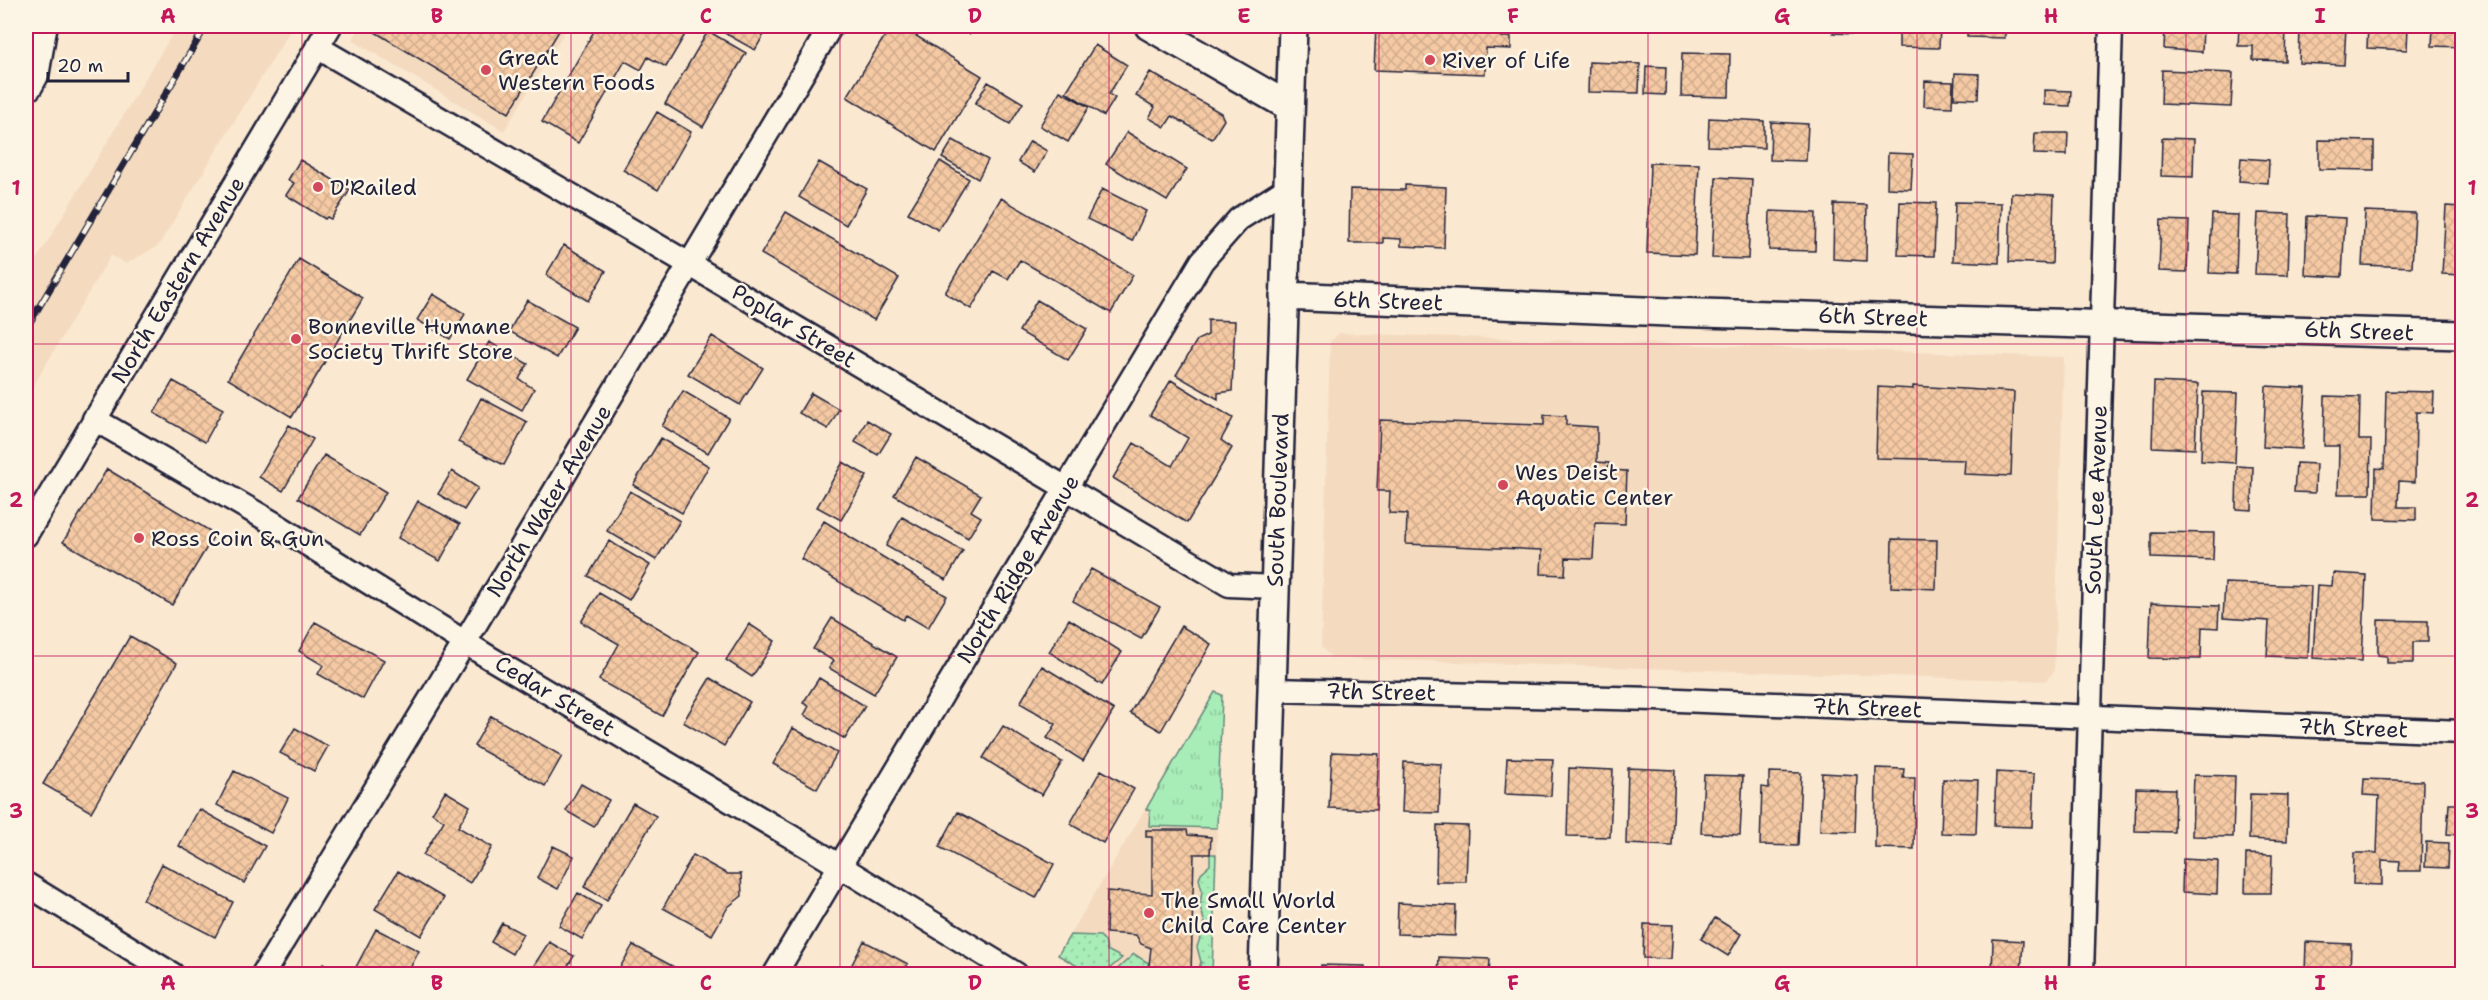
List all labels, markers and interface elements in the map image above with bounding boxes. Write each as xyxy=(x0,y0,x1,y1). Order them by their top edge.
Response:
text: A xyxy=(160,3,176,29)
text: B xyxy=(431,3,443,29)
text: C xyxy=(700,3,712,29)
text: D xyxy=(968,3,982,29)
text: E xyxy=(1237,3,1251,29)
text: F xyxy=(1507,3,1519,29)
text: G xyxy=(1774,3,1790,29)
text: H xyxy=(2044,3,2058,29)
text: I xyxy=(2314,3,2326,29)
place label: Great Western Foods xyxy=(498,43,655,97)
scale bar xyxy=(48,45,128,83)
place label: River of Life xyxy=(1442,46,1570,75)
marker: River of Life xyxy=(1423,53,1437,67)
text: 20 m xyxy=(57,54,103,78)
marker: Great Western Foods xyxy=(479,63,493,77)
street label: North Eastern Avenue xyxy=(105,171,251,389)
place label: D'Railed xyxy=(330,173,417,202)
text: 1 xyxy=(11,175,21,201)
text: 1 xyxy=(2467,175,2477,201)
marker: D'Railed xyxy=(311,180,325,194)
street label: Poplar Street xyxy=(726,277,862,375)
street label: 6th Street xyxy=(1332,285,1444,317)
street label: 6th Street xyxy=(1817,301,1929,333)
place label: Bonneville Humane Society Thrift Store xyxy=(308,312,513,366)
street label: 6th Street xyxy=(2303,315,2415,347)
marker: Bonneville Humane Society Thrift Store xyxy=(289,332,303,346)
street label: North Water Avenue xyxy=(480,399,618,603)
street label: South Lee Avenue xyxy=(2078,405,2114,595)
street label: South Boulevard xyxy=(1260,412,1296,588)
place label: Wes Deist Aquatic Center xyxy=(1515,458,1673,512)
street label: North Ridge Avenue xyxy=(950,469,1086,669)
marker: Wes Deist Aquatic Center xyxy=(1496,478,1510,492)
text: 2 xyxy=(9,487,23,513)
text: 2 xyxy=(2465,487,2479,513)
place label: Ross Coin & Gun xyxy=(151,524,324,553)
marker: Ross Coin & Gun xyxy=(132,531,146,545)
street label: Cedar Street xyxy=(490,649,620,743)
street label: 7th Street xyxy=(1326,677,1436,707)
street label: 7th Street xyxy=(1811,692,1923,724)
street label: 7th Street xyxy=(2297,712,2409,744)
text: 3 xyxy=(9,798,23,824)
text: 3 xyxy=(2465,798,2479,824)
place label: The Small World Child Care Center xyxy=(1161,886,1347,940)
marker: The Small World Child Care Center xyxy=(1142,906,1156,920)
text: A xyxy=(160,970,176,996)
text: B xyxy=(431,970,443,996)
text: C xyxy=(700,970,712,996)
text: D xyxy=(968,970,982,996)
text: E xyxy=(1237,970,1251,996)
text: F xyxy=(1507,970,1519,996)
text: G xyxy=(1774,970,1790,996)
text: H xyxy=(2044,970,2058,996)
text: I xyxy=(2314,970,2326,996)

